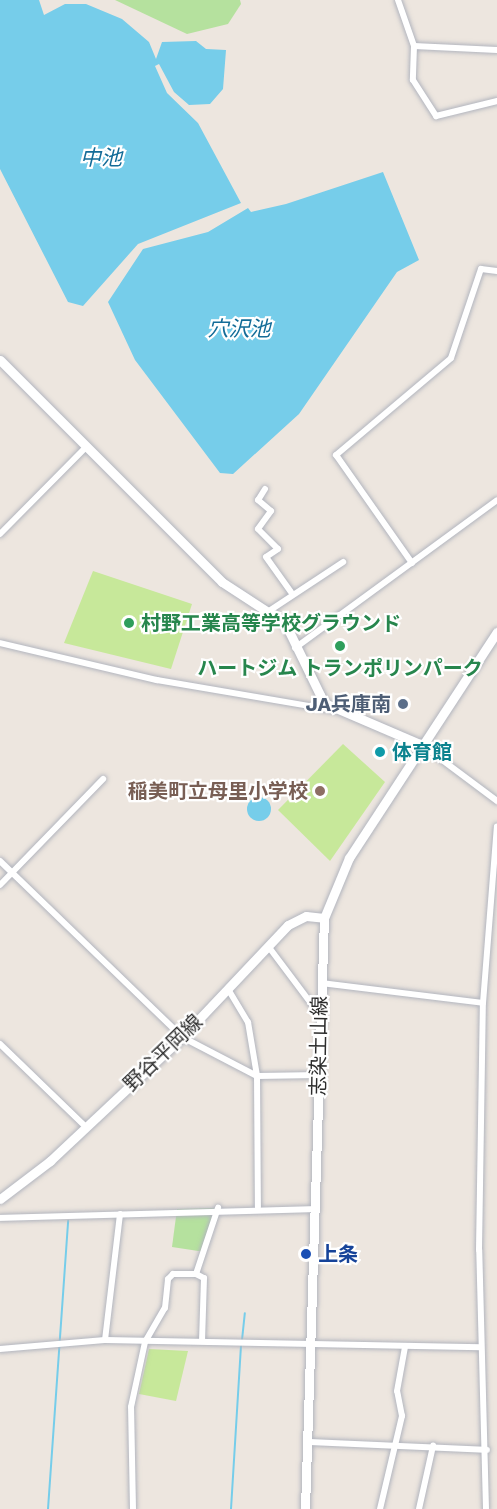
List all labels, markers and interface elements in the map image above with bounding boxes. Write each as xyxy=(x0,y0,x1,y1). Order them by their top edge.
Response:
water label: 中池 xyxy=(80,145,122,171)
water label: 穴沢池 xyxy=(208,316,270,342)
place label: 村野工業高等学校グラウンド xyxy=(141,611,401,635)
marker: 村野工業高等学校グラウンド xyxy=(122,616,136,630)
marker: ハートジム トランポリンパーク xyxy=(333,639,347,653)
place label: ハートジム トランポリンパーク xyxy=(197,656,483,680)
place label: JA兵庫南 xyxy=(306,692,391,716)
marker: JA兵庫南 xyxy=(396,697,410,711)
place label: 体育館 xyxy=(392,740,452,764)
marker: 体育館 xyxy=(373,745,387,759)
place label: 稲美町立母里小学校 xyxy=(128,779,308,803)
marker: 稲美町立母里小学校 xyxy=(313,784,327,798)
street label: 志染土山線 xyxy=(306,996,332,1096)
street label: 野谷平岡線 xyxy=(119,1010,207,1096)
place label: 上条 xyxy=(318,1242,358,1266)
marker: 上条 xyxy=(299,1247,313,1261)

